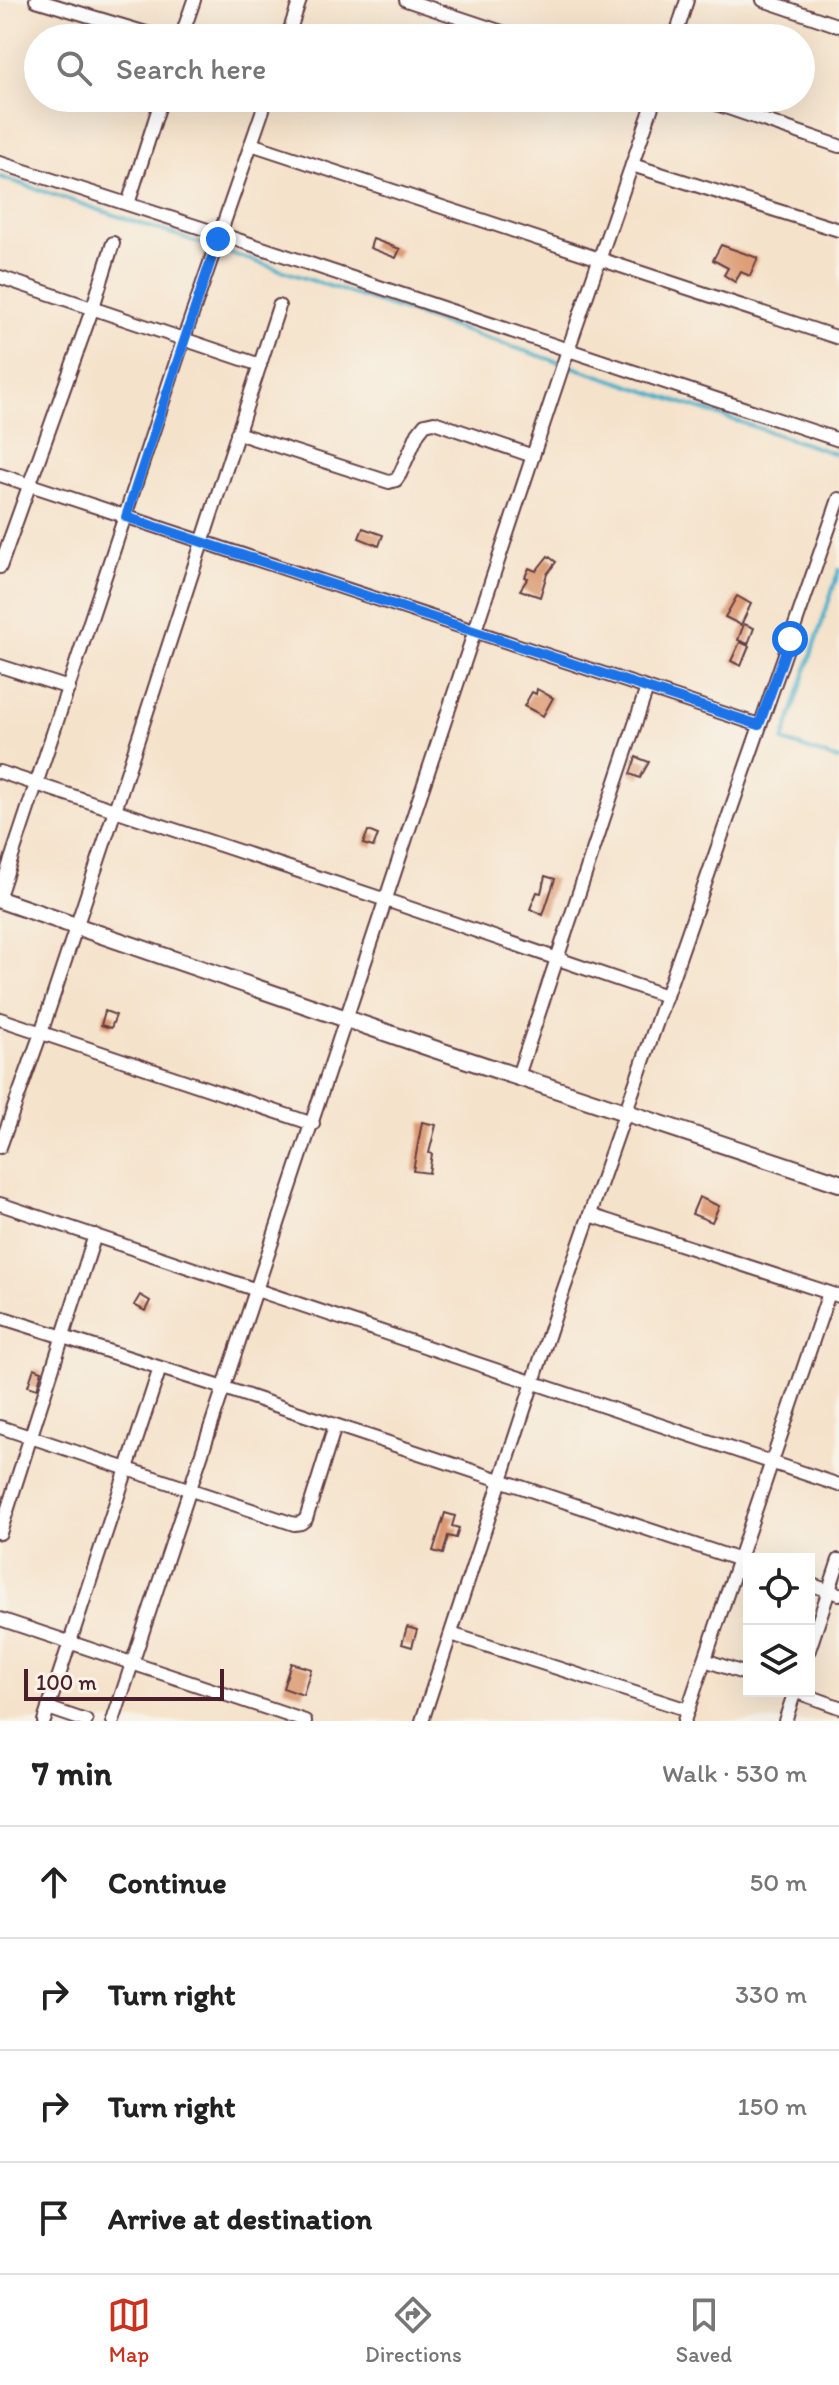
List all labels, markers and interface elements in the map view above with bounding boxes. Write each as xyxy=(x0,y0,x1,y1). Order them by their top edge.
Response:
search box xyxy=(24,24,815,112)
icon: search xyxy=(52,46,96,90)
text: Search here xyxy=(116,50,266,87)
route end xyxy=(200,221,236,257)
route start xyxy=(772,621,808,657)
map controls xyxy=(743,1553,815,1697)
button: locate xyxy=(743,1553,815,1625)
button: layers xyxy=(743,1625,815,1697)
scale bar xyxy=(24,1665,224,1701)
text: 100 m xyxy=(36,1669,97,1696)
text: 7 min xyxy=(32,1753,112,1794)
text: Walk · 530 m xyxy=(662,1757,807,1789)
icon: ahead xyxy=(32,1860,76,1904)
text: Continue xyxy=(108,1864,227,1901)
text: 50 m xyxy=(750,1866,807,1898)
icon: right xyxy=(32,1972,76,2016)
text: Turn right xyxy=(108,1976,236,2013)
text: 330 m xyxy=(735,1978,807,2010)
icon: right xyxy=(32,2084,76,2128)
text: Turn right xyxy=(108,2088,236,2125)
text: 150 m xyxy=(738,2090,807,2122)
icon: arrive xyxy=(32,2196,76,2240)
text: Arrive at destination xyxy=(108,2200,372,2237)
tab: Map xyxy=(107,2293,151,2368)
tab: Directions xyxy=(365,2293,462,2368)
tab: Saved xyxy=(676,2293,732,2368)

